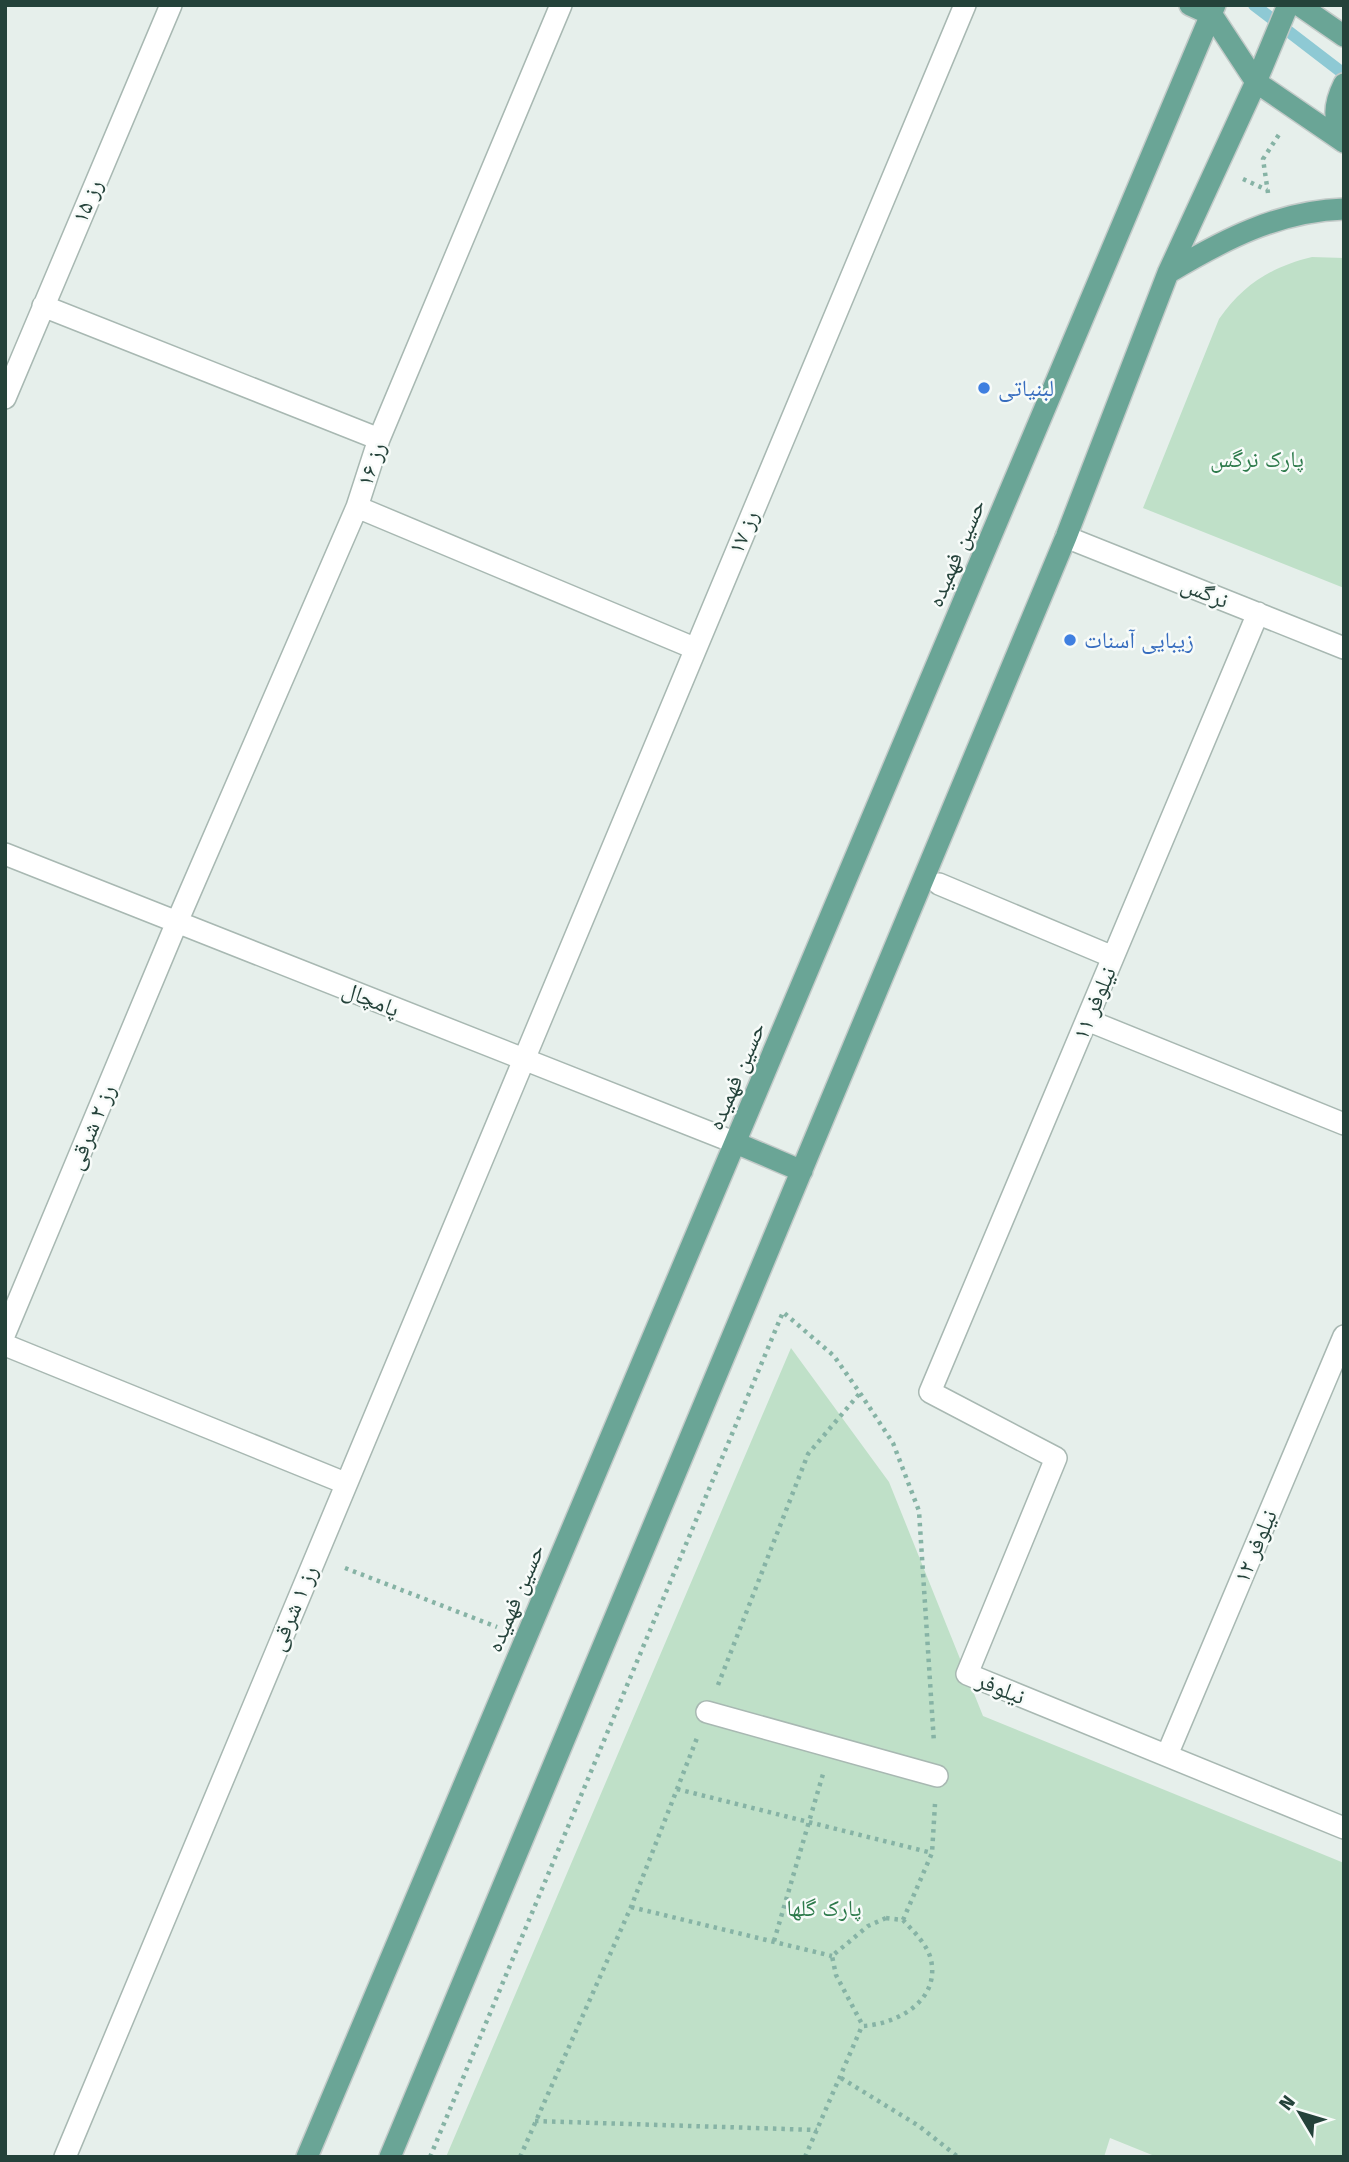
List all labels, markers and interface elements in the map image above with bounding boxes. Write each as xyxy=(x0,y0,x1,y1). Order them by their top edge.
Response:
street label: رز ۱۵ xyxy=(65,175,109,227)
place label: لبنیاتی xyxy=(998,374,1054,402)
marker: لبنیاتی xyxy=(976,380,992,396)
street label: رز ۱۶ xyxy=(351,438,391,490)
park label: پارک نرگس xyxy=(1210,445,1304,473)
street label: حسین فهمیده xyxy=(921,495,991,611)
street label: رز ۱۷ xyxy=(721,506,765,558)
street label: نرگس xyxy=(1177,570,1233,614)
place label: زیبایی آسنات xyxy=(1084,626,1194,654)
marker: زیبایی آسنات xyxy=(1062,632,1078,648)
street label: نیلوفر ۱۱ xyxy=(1066,962,1122,1044)
street label: پامچال xyxy=(338,975,404,1023)
street label: حسین فهمیده xyxy=(701,1018,771,1134)
street label: رز ۲ شرقی xyxy=(60,1080,122,1174)
street label: نیلوفر ۱۲ xyxy=(1227,1505,1283,1587)
street label: حسین فهمیده xyxy=(480,1540,550,1656)
street label: رز ۱ شرقی xyxy=(262,1561,324,1655)
street label: نیلوفر xyxy=(972,1665,1029,1710)
park label: پارک گلها xyxy=(786,1894,862,1922)
north arrow xyxy=(1265,2078,1335,2148)
text: N xyxy=(1274,2091,1300,2115)

